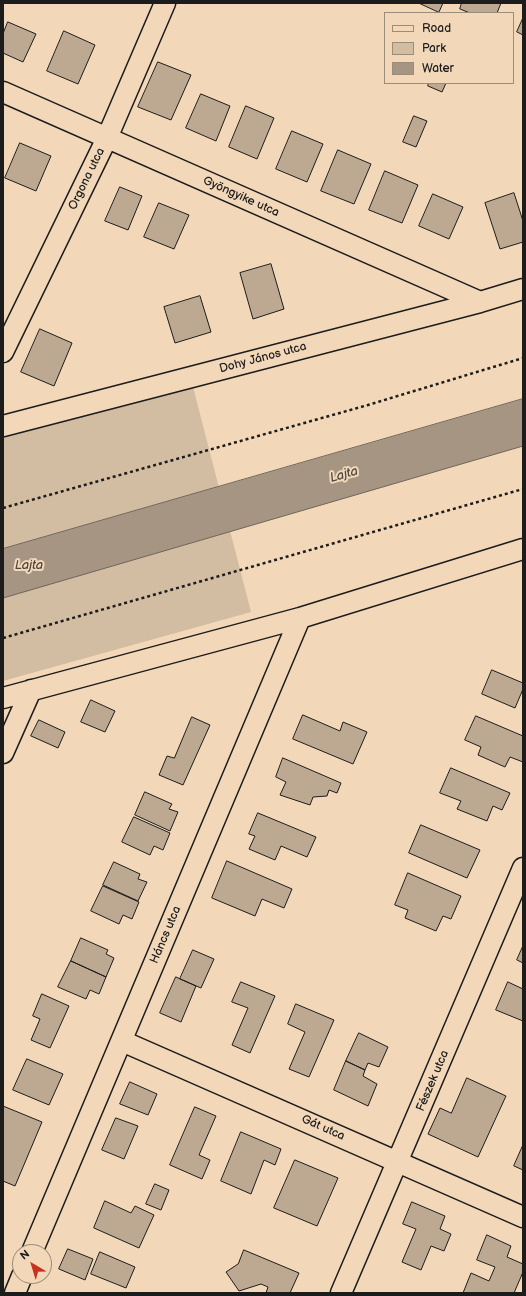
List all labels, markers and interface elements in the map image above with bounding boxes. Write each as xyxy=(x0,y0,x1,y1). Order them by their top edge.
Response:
legend xyxy=(384,12,514,84)
text: Road xyxy=(422,21,451,36)
text: Park xyxy=(422,41,446,56)
text: Water xyxy=(422,61,454,76)
street label: Orgona utca xyxy=(66,146,108,212)
street label: Gyöngyike utca xyxy=(201,174,281,220)
street label: Dohy János utca xyxy=(218,339,308,377)
water label: Lajta xyxy=(328,464,360,486)
water label: Lajta xyxy=(15,558,43,574)
street label: Háncs utca xyxy=(147,904,185,966)
street label: Fészek utca xyxy=(414,1048,452,1114)
street label: Gát utca xyxy=(299,1112,347,1144)
north arrow xyxy=(12,1244,52,1284)
text: N xyxy=(18,1247,32,1263)

